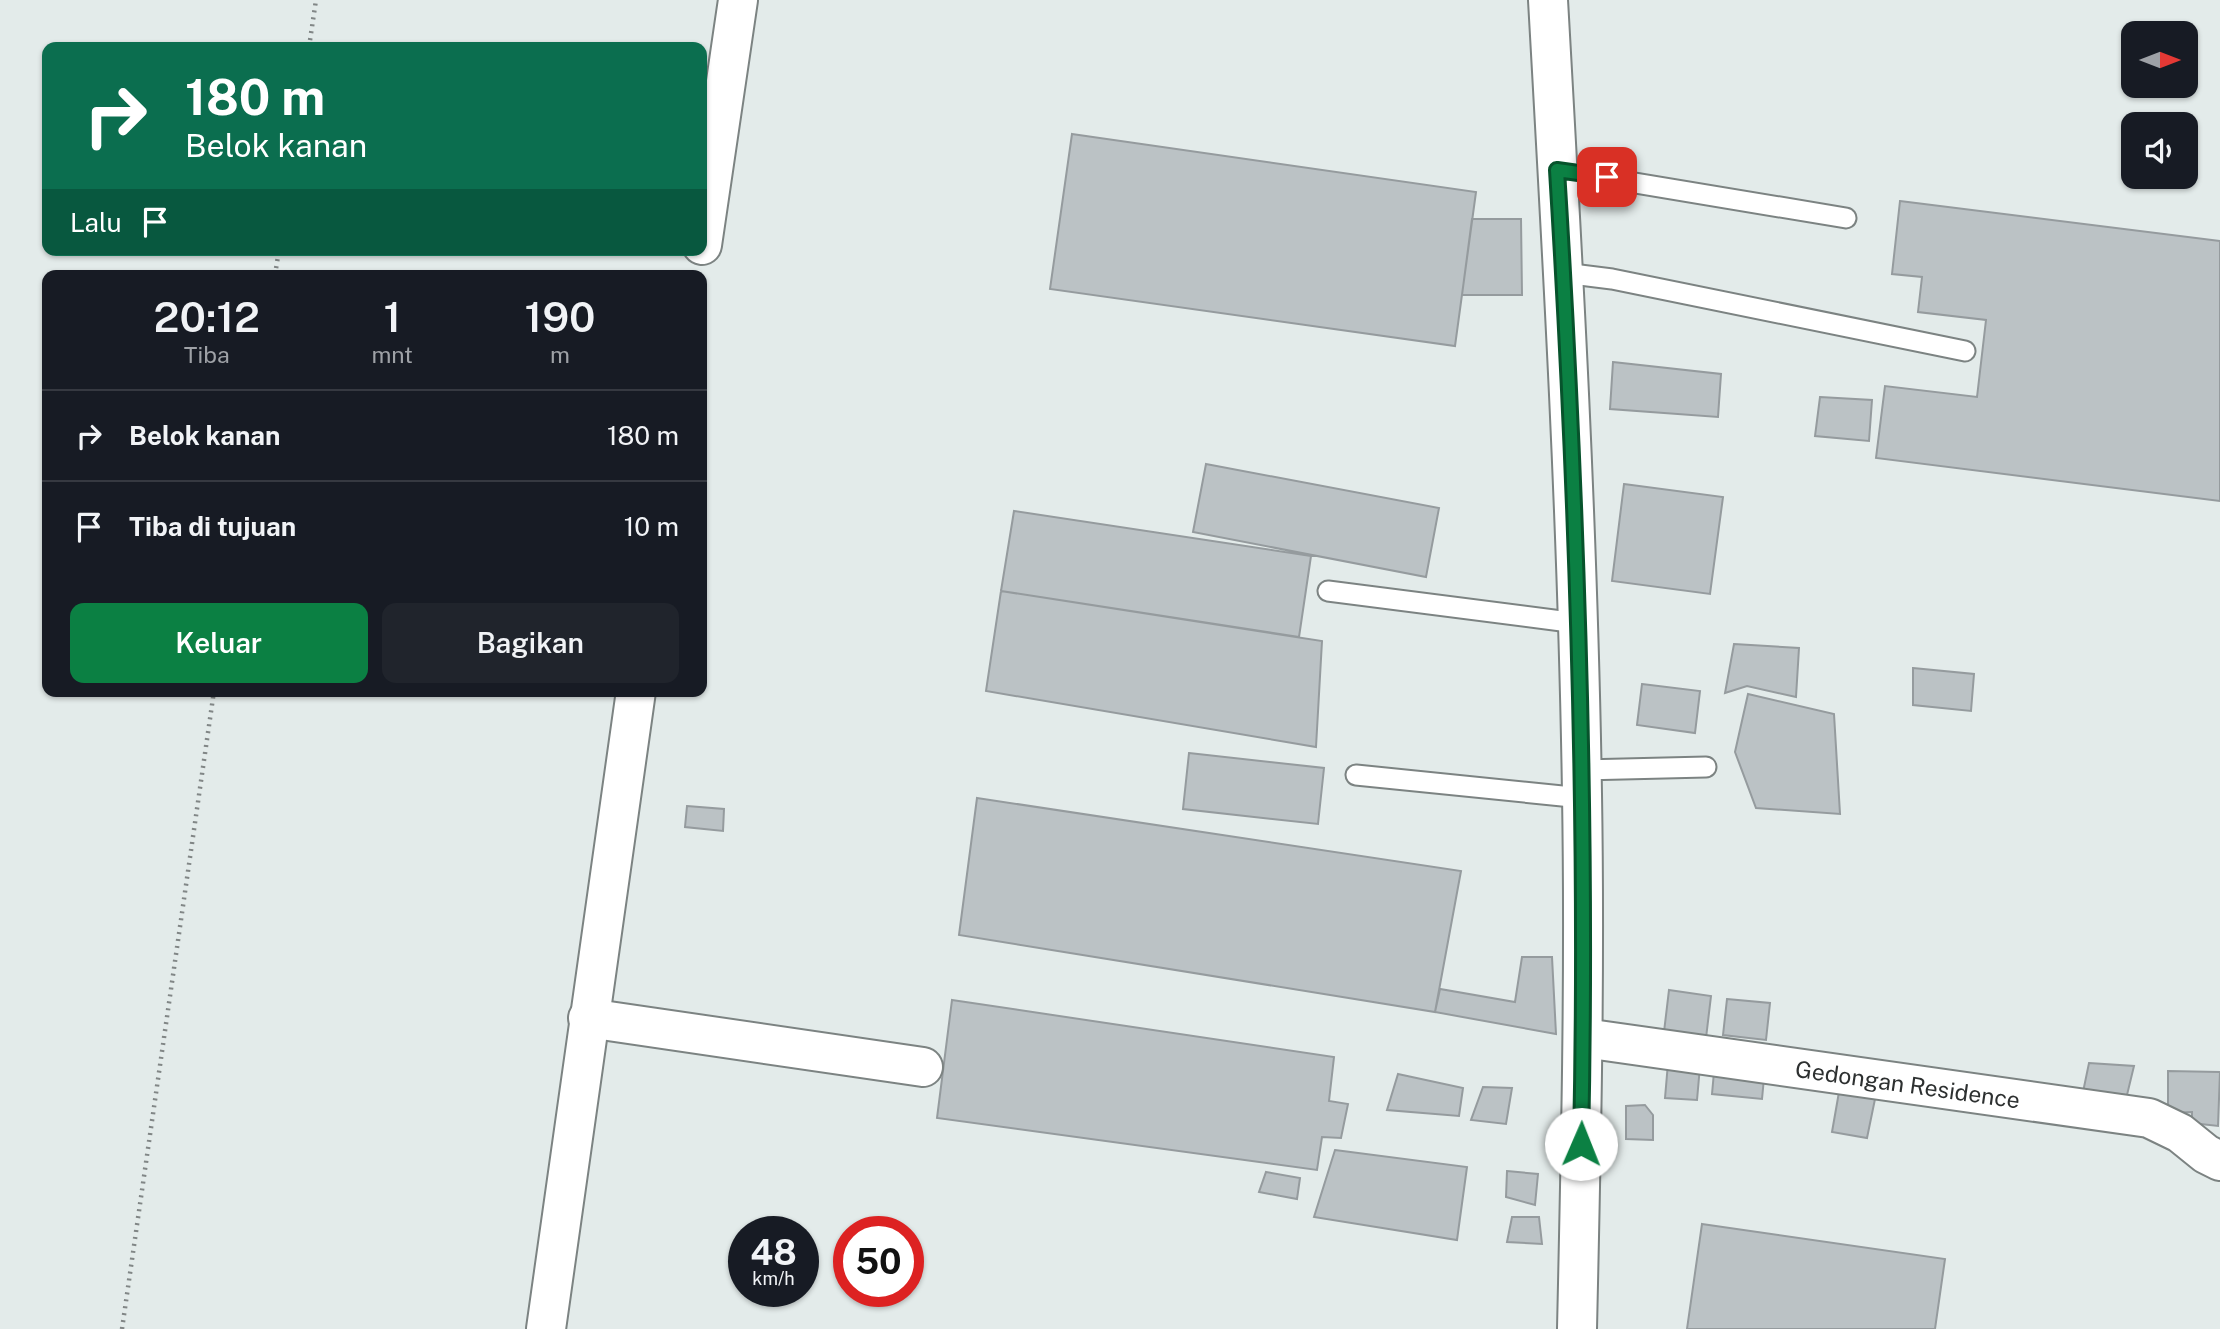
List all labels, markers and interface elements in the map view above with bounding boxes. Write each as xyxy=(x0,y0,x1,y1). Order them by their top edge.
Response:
north arrow xyxy=(2121,21,2198,98)
map controls xyxy=(2121,21,2198,189)
text: 180 m xyxy=(185,68,325,126)
icon: right xyxy=(70,70,161,161)
button: sound xyxy=(2121,112,2198,189)
text: Belok kanan xyxy=(185,127,367,164)
pin xyxy=(1577,147,1637,207)
icon: arrive xyxy=(1588,158,1626,196)
icon: arrive xyxy=(136,203,174,241)
text: Lalu xyxy=(70,207,122,238)
text: 20:12 xyxy=(154,292,260,341)
text: 1 xyxy=(383,292,401,341)
text: 190 xyxy=(525,292,595,341)
text: Tiba xyxy=(184,341,230,368)
text: mnt xyxy=(371,341,413,368)
text: m xyxy=(550,341,570,368)
icon: right xyxy=(70,417,108,455)
text: Belok kanan xyxy=(129,420,280,451)
text: 180 m xyxy=(607,420,679,451)
icon: arrive xyxy=(70,508,108,546)
text: Tiba di tujuan xyxy=(129,511,296,542)
text: 10 m xyxy=(624,511,679,542)
button: Keluar xyxy=(70,603,368,683)
button: Bagikan xyxy=(382,603,679,683)
street label: Gedongan Residence xyxy=(1794,1055,2022,1113)
position arrow xyxy=(1544,1107,1618,1181)
speed limit sign: 50 xyxy=(833,1216,924,1307)
text: 48 xyxy=(750,1232,797,1273)
text: km/h xyxy=(752,1268,795,1289)

